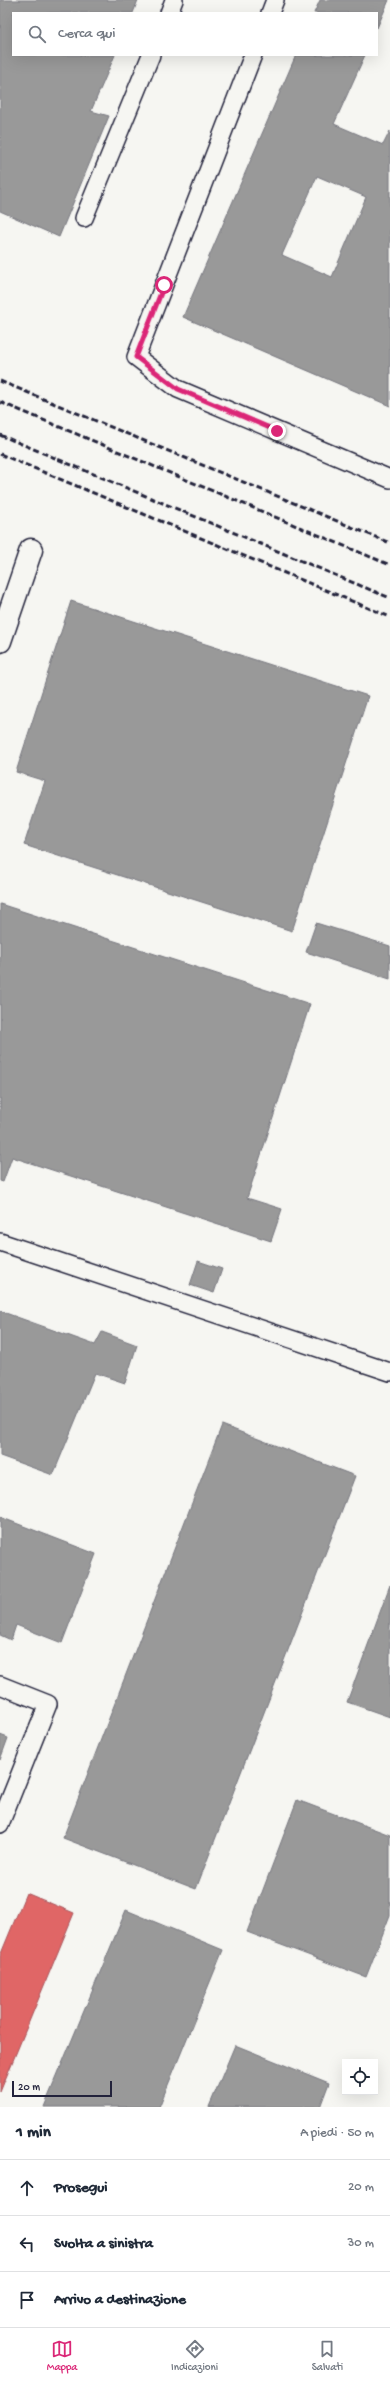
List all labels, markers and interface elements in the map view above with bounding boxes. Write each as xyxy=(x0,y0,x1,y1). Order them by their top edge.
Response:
search box xyxy=(12,12,378,56)
icon: search xyxy=(26,23,48,45)
text: Cerca qui xyxy=(58,25,115,43)
route start xyxy=(155,276,173,294)
route end xyxy=(268,422,286,440)
map controls xyxy=(342,2059,378,2095)
button: locate xyxy=(342,2059,378,2095)
scale bar xyxy=(12,2079,112,2098)
text: 20 m xyxy=(18,2082,40,2094)
text: 1 min xyxy=(16,2123,51,2143)
text: A piedi · 50 m xyxy=(300,2126,374,2141)
icon: ahead xyxy=(16,2177,38,2199)
text: Prosegui xyxy=(54,2179,107,2197)
text: 20 m xyxy=(348,2180,374,2195)
icon: left xyxy=(16,2233,38,2255)
text: Svolta a sinistra xyxy=(54,2235,153,2253)
text: 30 m xyxy=(348,2236,374,2251)
icon: arrive xyxy=(16,2289,38,2311)
text: Arrivo a destinazione xyxy=(54,2291,186,2309)
tab: Mappa xyxy=(47,2338,77,2374)
tab: Indicazioni xyxy=(171,2338,218,2374)
tab: Salvati xyxy=(312,2338,343,2374)

